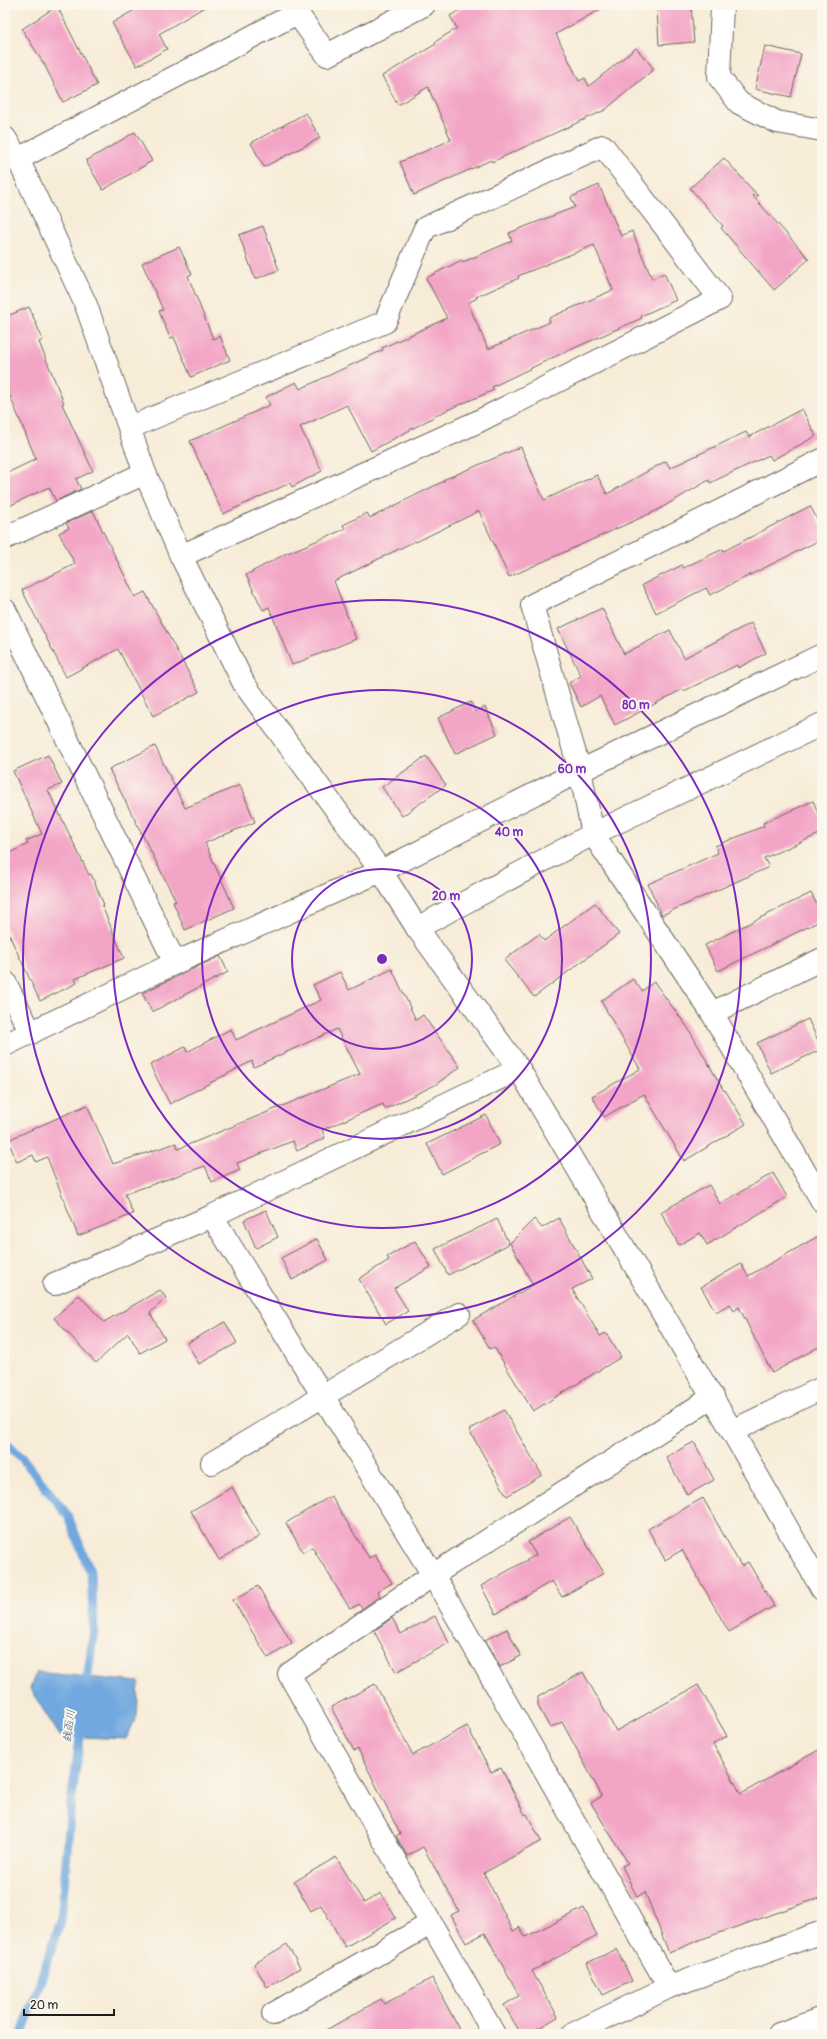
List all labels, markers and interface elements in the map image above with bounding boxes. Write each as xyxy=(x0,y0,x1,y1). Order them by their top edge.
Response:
text: 80 m xyxy=(622,698,650,713)
text: 60 m xyxy=(558,762,587,777)
text: 40 m xyxy=(494,825,524,840)
text: 20 m xyxy=(432,889,460,904)
centre of rings xyxy=(375,952,389,966)
water label: 銭函川 xyxy=(61,1709,77,1743)
scale bar xyxy=(24,1991,114,2017)
text: 20 m xyxy=(30,1998,59,2013)

